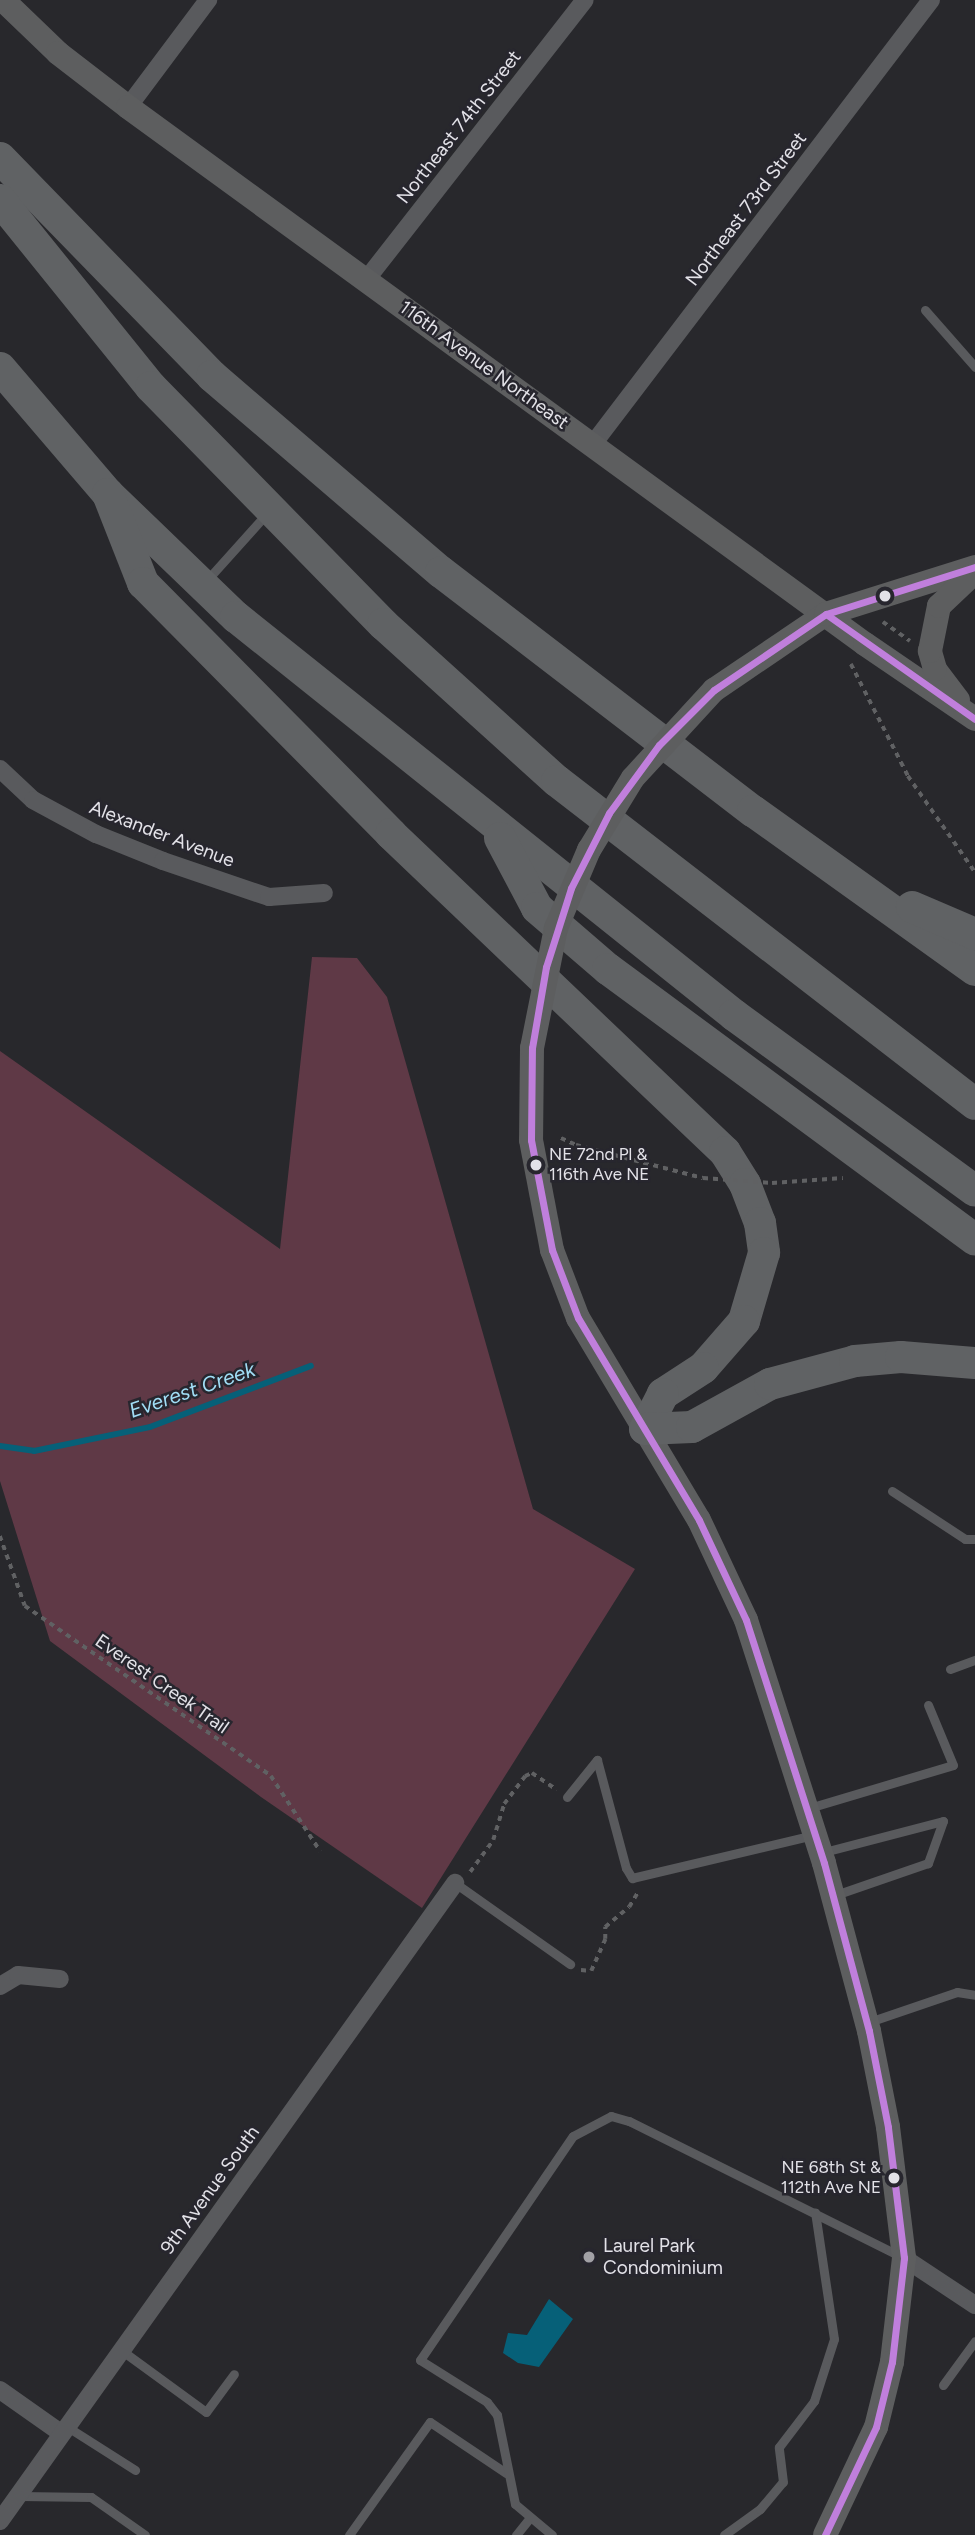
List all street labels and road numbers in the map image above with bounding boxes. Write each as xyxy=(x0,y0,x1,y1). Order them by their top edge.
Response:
street label: Northeast 74th Street xyxy=(392,46,526,208)
street label: Northeast 73rd Street xyxy=(681,128,811,290)
street label: 116th Avenue Northeast xyxy=(395,296,573,434)
street label: Alexander Avenue xyxy=(86,796,238,872)
street label: Everest Creek Trail xyxy=(91,1629,233,1739)
street label: 9th Avenue South xyxy=(156,2121,264,2259)

